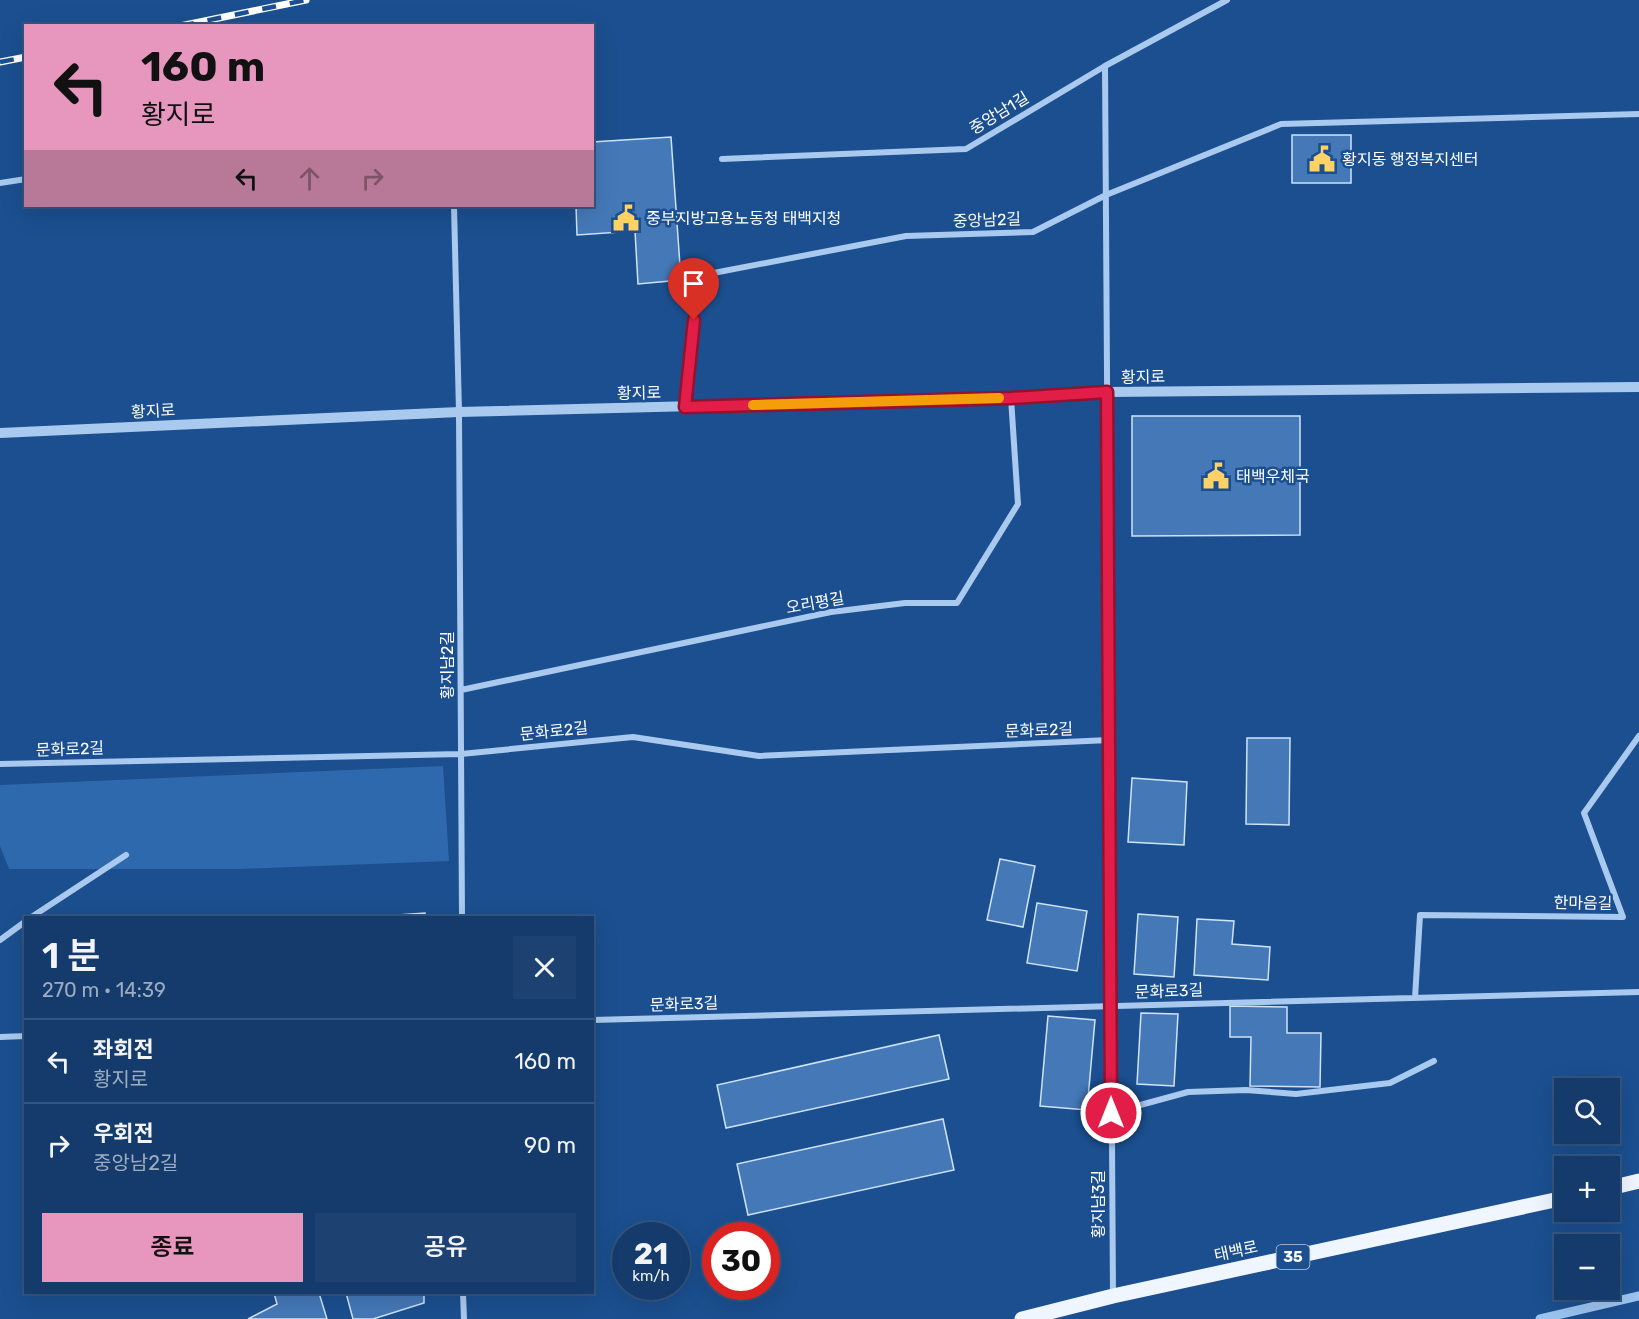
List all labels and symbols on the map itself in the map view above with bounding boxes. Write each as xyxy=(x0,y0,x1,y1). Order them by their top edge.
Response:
street label: 중앙남1길 xyxy=(966,88,1032,138)
public building icon: 황지동 행정복지센터 xyxy=(1307,144,1337,174)
place label: 황지동 행정복지센터 xyxy=(1342,150,1478,169)
public building icon: 중부지방고용노동청 태백지청 xyxy=(611,203,641,233)
place label: 중부지방고용노동청 태백지청 xyxy=(646,209,841,228)
street label: 중앙남2길 xyxy=(953,209,1021,231)
pin xyxy=(668,258,719,320)
street label: 황지로 xyxy=(1121,367,1166,387)
street label: 황지로 xyxy=(617,383,662,403)
street label: 황지로 xyxy=(130,400,176,422)
public building icon: 태백우체국 xyxy=(1201,461,1231,491)
place label: 태백우체국 xyxy=(1236,467,1310,486)
street label: 오리평길 xyxy=(784,589,846,617)
street label: 황지남2길 xyxy=(438,631,457,699)
street label: 문화로2길 xyxy=(519,718,589,744)
street label: 문화로2길 xyxy=(1005,719,1073,741)
street label: 문화로2길 xyxy=(36,738,104,760)
street label: 한마음길 xyxy=(1553,893,1613,913)
street label: 문화로3길 xyxy=(1134,980,1204,1002)
street label: 문화로3길 xyxy=(649,993,719,1015)
position arrow xyxy=(1079,1081,1143,1145)
street label: 황지남3길 xyxy=(1089,1170,1108,1238)
speed limit sign: 30 xyxy=(702,1222,780,1300)
street label: 태백로 xyxy=(1212,1237,1260,1265)
road number: 35 xyxy=(1276,1245,1310,1269)

